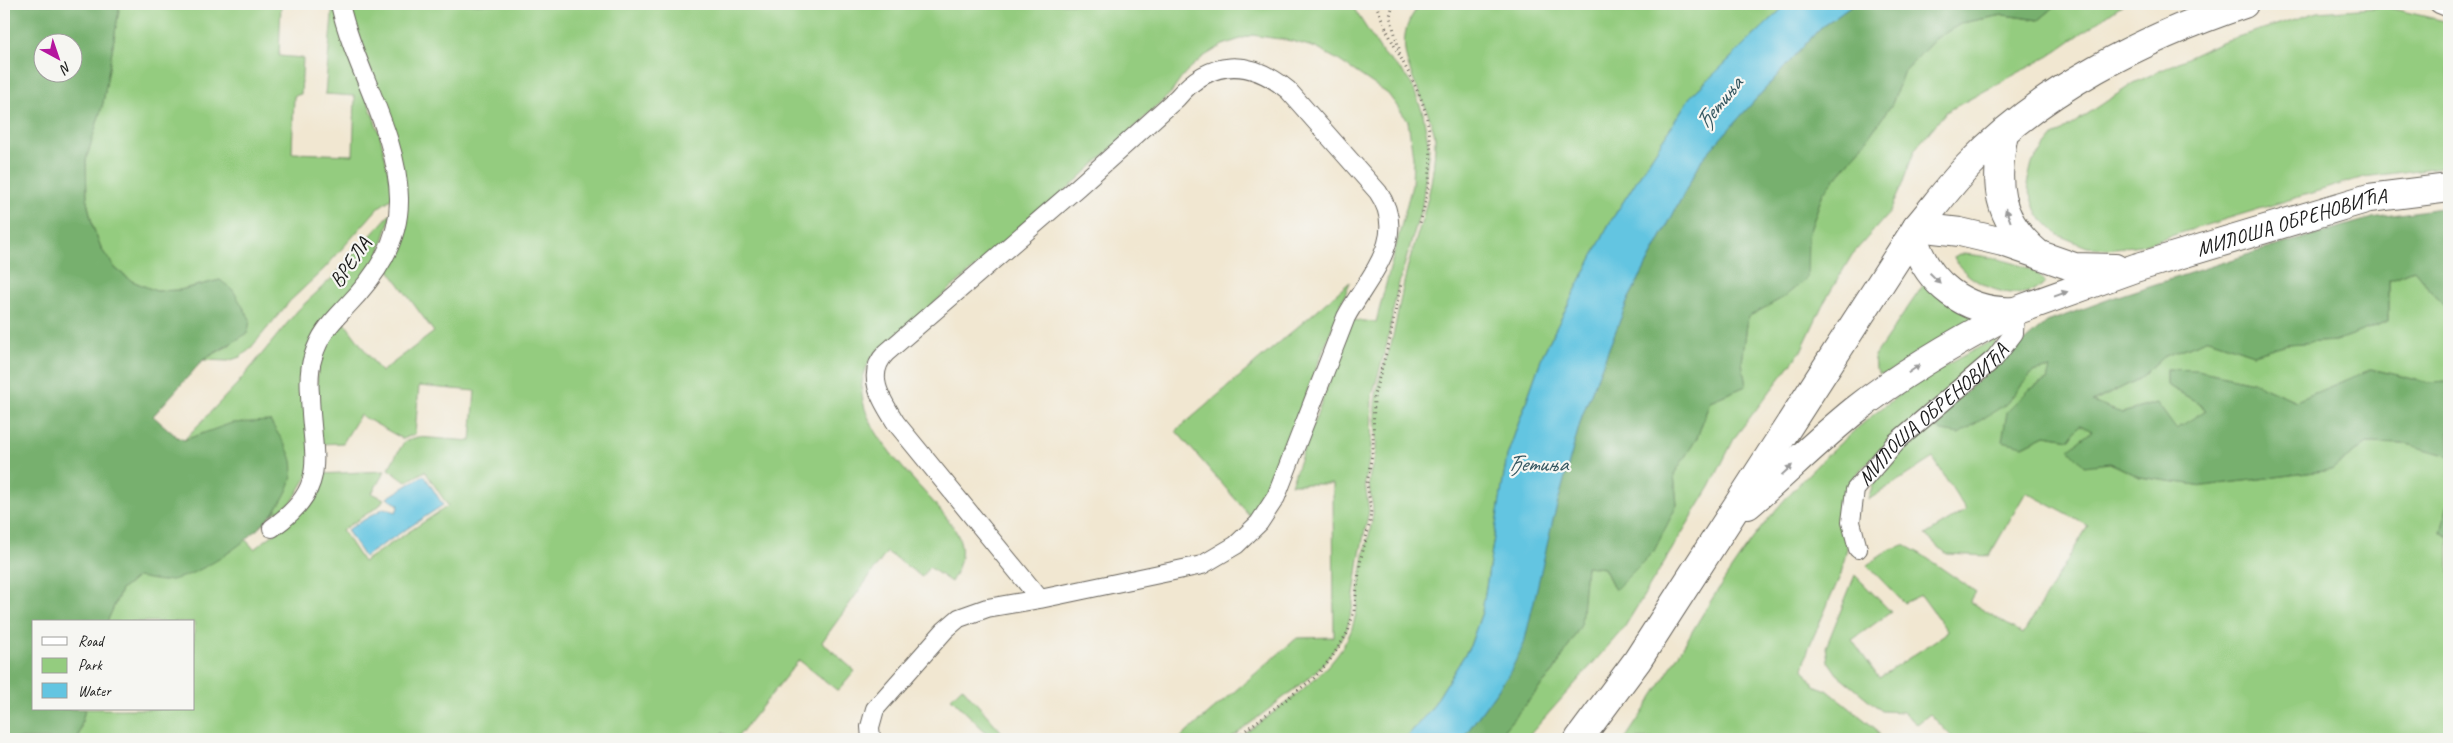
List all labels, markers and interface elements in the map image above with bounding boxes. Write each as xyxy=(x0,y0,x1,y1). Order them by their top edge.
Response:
north arrow xyxy=(32,32,82,82)
text: N xyxy=(55,58,75,78)
water label: Ђетиња xyxy=(1689,69,1751,136)
street label: МИЛОША ОБРЕНОВИЋА xyxy=(2193,183,2389,262)
one-way arrow xyxy=(2004,208,2011,223)
street label: ВРЕЛА xyxy=(323,231,377,292)
one-way arrow xyxy=(1929,272,1941,284)
one-way arrow xyxy=(2054,290,2069,298)
street label: МИЛОША ОБРЕНОВИЋА xyxy=(1852,337,2015,491)
one-way arrow xyxy=(1907,363,1920,374)
water label: Ђетиња xyxy=(1506,450,1570,478)
one-way arrow xyxy=(1781,464,1793,476)
legend xyxy=(32,620,195,710)
text: Road xyxy=(78,632,105,651)
text: Park xyxy=(78,656,103,675)
text: Water xyxy=(78,682,112,701)

